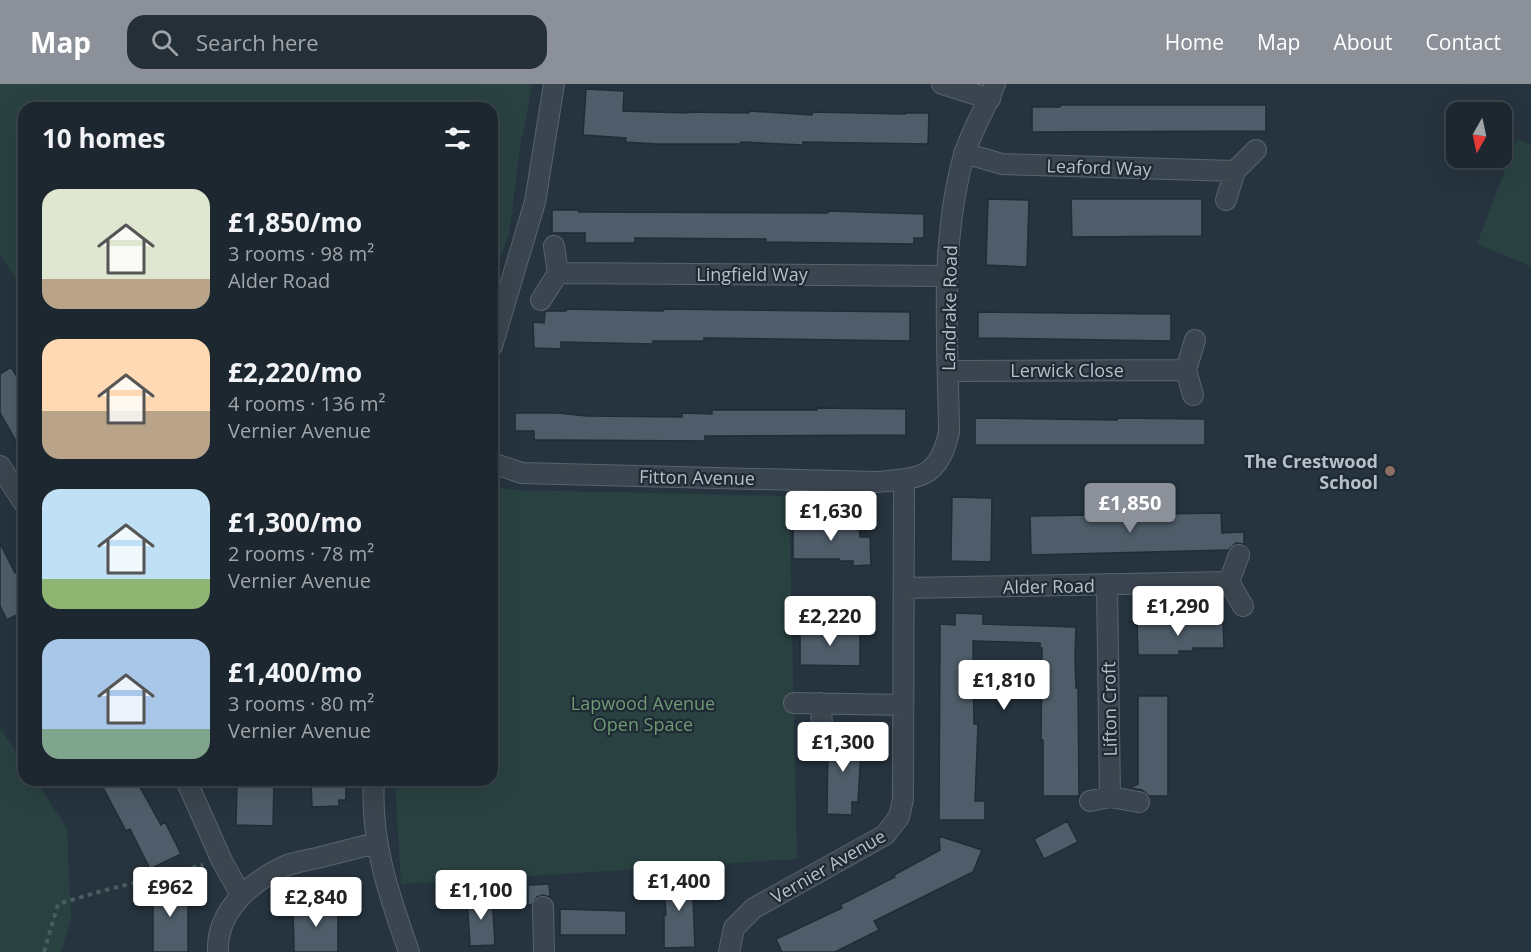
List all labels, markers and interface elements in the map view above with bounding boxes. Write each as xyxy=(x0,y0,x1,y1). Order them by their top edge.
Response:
search box xyxy=(127,15,547,69)
text: Map xyxy=(30,23,91,61)
icon: search xyxy=(148,26,181,59)
text: Search here xyxy=(196,27,319,57)
text: Home xyxy=(1165,28,1224,56)
text: Map xyxy=(1257,28,1300,56)
text: About xyxy=(1333,28,1393,56)
text: Contact xyxy=(1426,28,1501,56)
north arrow xyxy=(1446,102,1512,168)
map controls xyxy=(1446,102,1512,168)
text: 10 homes xyxy=(42,120,166,156)
icon: filters xyxy=(441,122,474,155)
street label: Leaford Way xyxy=(1046,153,1153,181)
text: £1,850/mo xyxy=(228,204,362,240)
icon: home xyxy=(90,213,162,285)
text: 3 rooms · 98 m² xyxy=(228,240,374,267)
street label: Landrake Road xyxy=(936,245,962,371)
street label: Lingfield Way xyxy=(696,262,809,286)
text: Alder Road xyxy=(228,267,330,294)
text: £2,220/mo xyxy=(228,354,362,390)
street label: Lerwick Close xyxy=(1010,358,1124,382)
icon: home xyxy=(90,363,162,435)
text: 4 rooms · 136 m² xyxy=(228,390,386,417)
text: Vernier Avenue xyxy=(228,417,371,444)
place label: The Crestwood School xyxy=(1244,449,1378,494)
street label: Fitton Avenue xyxy=(639,464,755,490)
marker: The Crestwood School xyxy=(1383,464,1397,478)
pin: £1,850 xyxy=(1081,483,1179,534)
text: £1,850 xyxy=(1099,489,1161,516)
pin: £1,630 xyxy=(782,491,880,542)
text: £1,630 xyxy=(800,497,862,524)
text: £1,300/mo xyxy=(228,504,362,540)
icon: home xyxy=(90,513,162,585)
text: 2 rooms · 78 m² xyxy=(228,540,374,567)
text: Vernier Avenue xyxy=(228,567,371,594)
street label: Alder Road xyxy=(1003,573,1095,599)
pin: £1,290 xyxy=(1129,586,1227,637)
text: £1,290 xyxy=(1147,592,1209,619)
pin: £2,220 xyxy=(781,596,879,647)
text: £2,220 xyxy=(799,602,861,629)
text: £1,400/mo xyxy=(228,654,362,690)
pin: £1,810 xyxy=(955,660,1053,711)
street label: Lifton Croft xyxy=(1096,661,1122,757)
icon: home xyxy=(90,663,162,735)
text: £1,810 xyxy=(973,666,1035,693)
text: 3 rooms · 80 m² xyxy=(228,690,374,717)
park label: Lapwood Avenue Open Space xyxy=(571,691,715,736)
text: Vernier Avenue xyxy=(228,717,371,744)
pin: £1,300 xyxy=(794,722,892,773)
text: £1,300 xyxy=(812,728,874,755)
street label: Vernier Avenue xyxy=(766,823,890,909)
pin: £1,400 xyxy=(630,861,728,912)
pin: £962 xyxy=(134,867,206,918)
text: £1,400 xyxy=(648,867,710,894)
pin: £1,100 xyxy=(432,870,530,921)
text: £962 xyxy=(147,873,193,900)
text: £1,100 xyxy=(450,876,512,903)
pin: £2,840 xyxy=(267,877,365,928)
text: £2,840 xyxy=(285,883,347,910)

